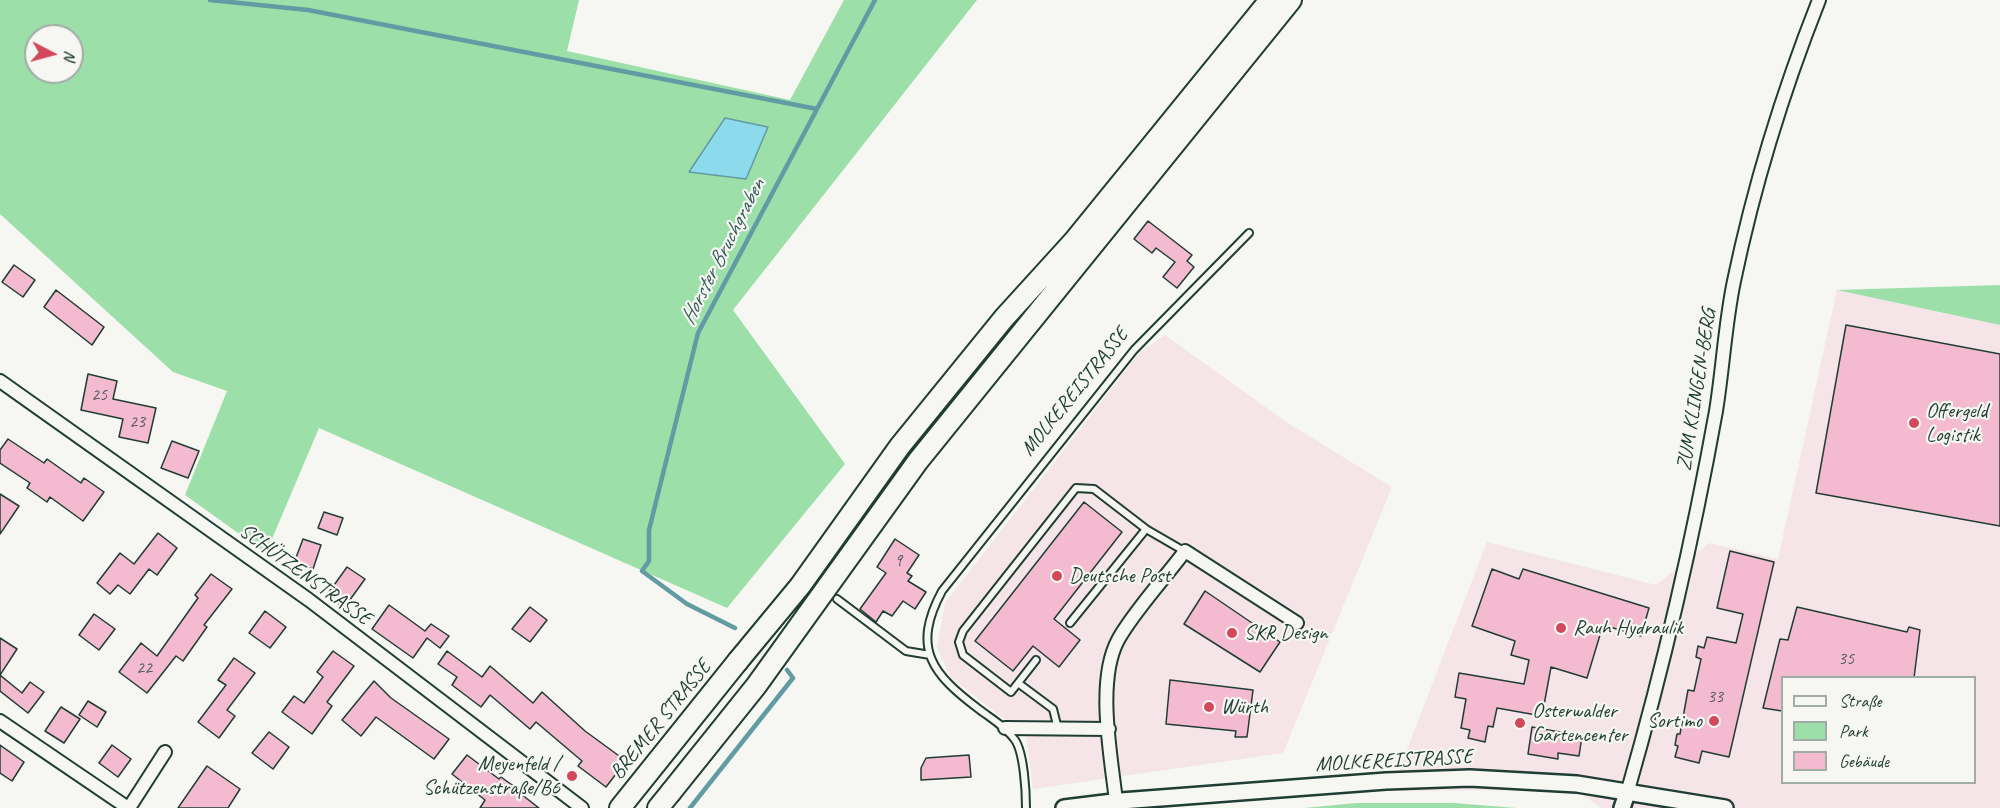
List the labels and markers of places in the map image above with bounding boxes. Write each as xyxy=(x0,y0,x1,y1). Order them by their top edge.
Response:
place label: Offergeld Logistik xyxy=(1926,398,1987,448)
marker: Offergeld Logistik xyxy=(1907,416,1921,430)
place label: Deutsche Post xyxy=(1069,563,1170,589)
marker: Deutsche Post xyxy=(1050,569,1064,583)
place label: Rauh Hydraulik xyxy=(1573,615,1683,641)
place label: SKR Design xyxy=(1244,620,1327,646)
marker: Rauh Hydraulik xyxy=(1554,621,1568,635)
marker: SKR Design xyxy=(1225,626,1239,640)
place label: Würth xyxy=(1221,694,1268,720)
place label: Osterwalder Gartencenter xyxy=(1532,698,1627,748)
marker: Würth xyxy=(1202,700,1216,714)
place label: Sortimo xyxy=(1647,708,1702,734)
marker: Sortimo xyxy=(1707,714,1721,728)
marker: Osterwalder Gartencenter xyxy=(1513,716,1527,730)
place label: Meyenfeld / Schützenstraße/B6 xyxy=(423,751,560,801)
marker: Meyenfeld / Schützenstraße/B6 xyxy=(565,769,579,783)

